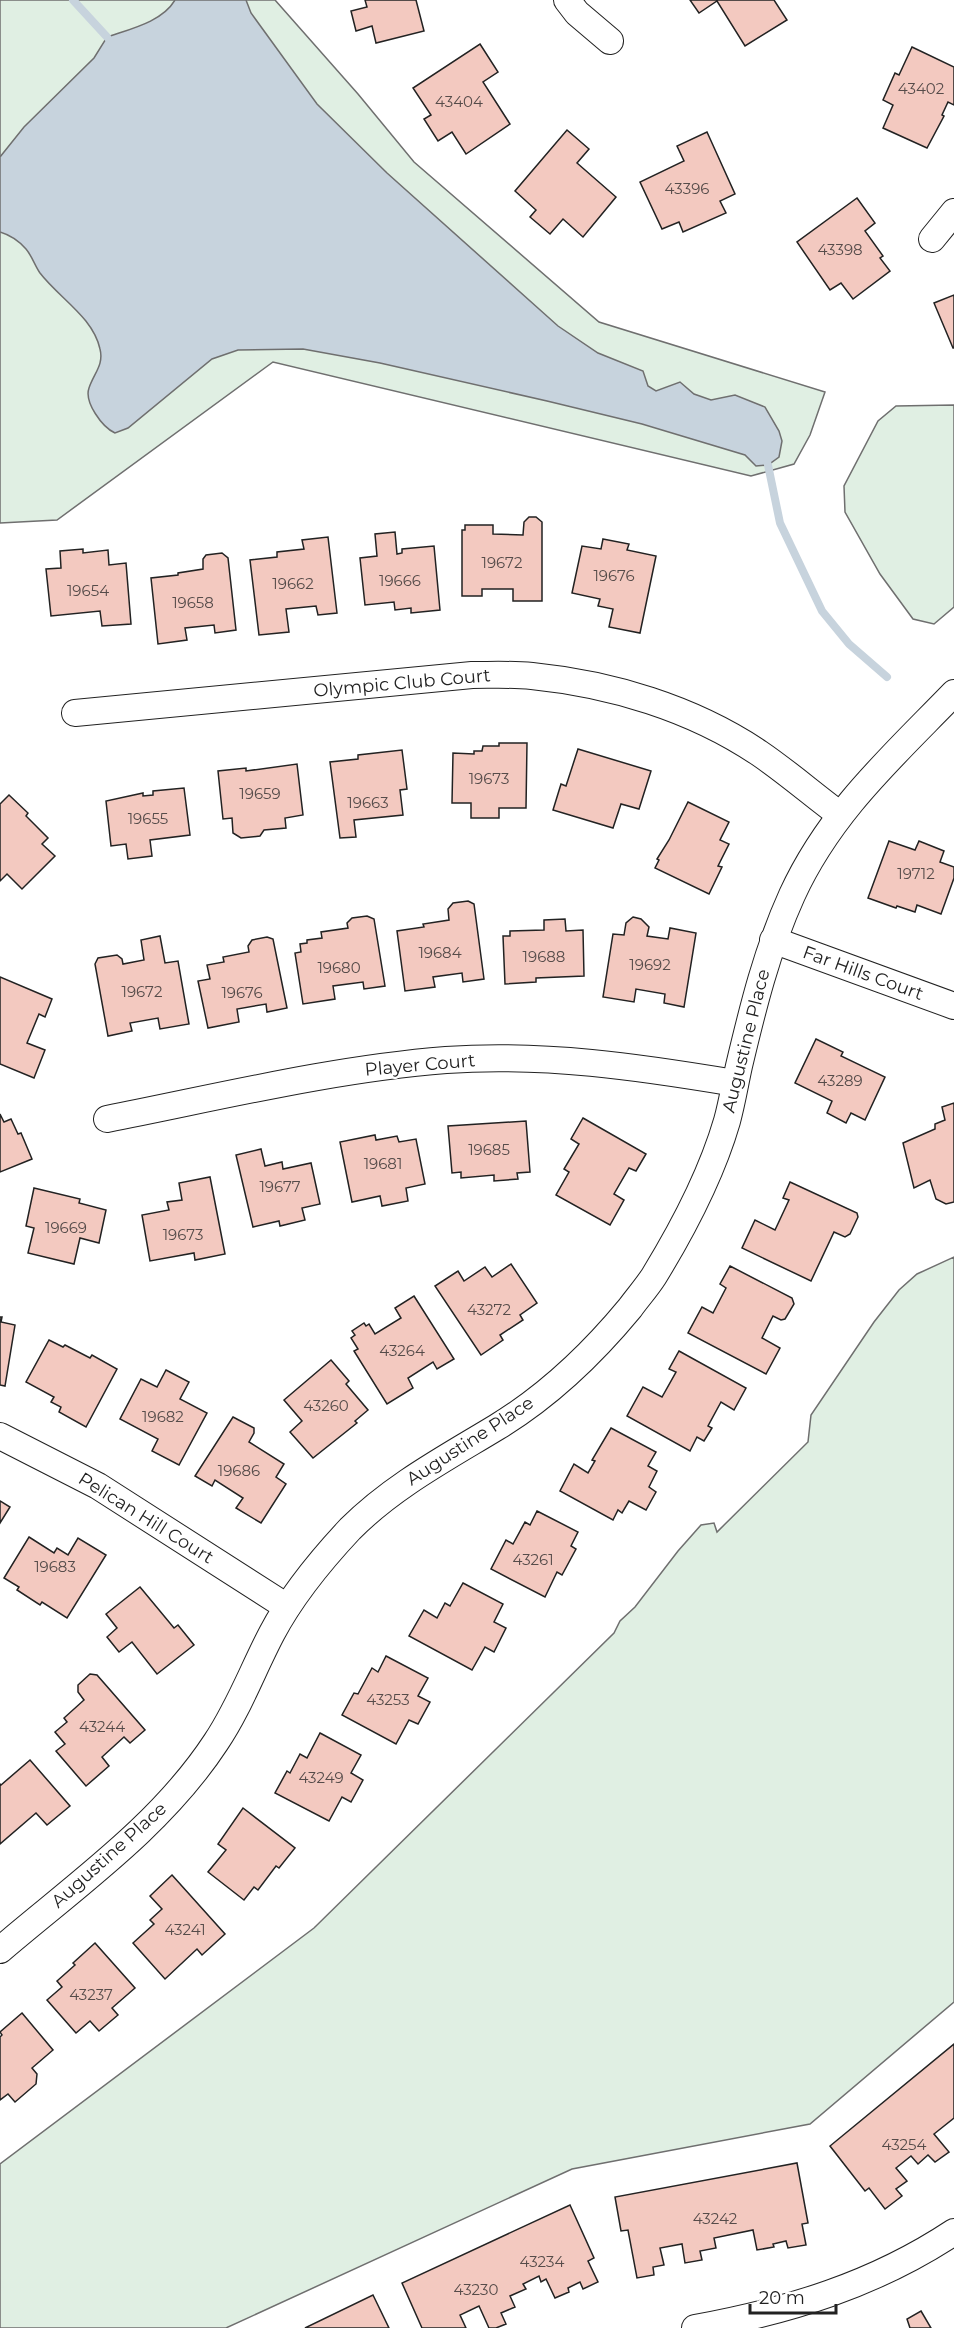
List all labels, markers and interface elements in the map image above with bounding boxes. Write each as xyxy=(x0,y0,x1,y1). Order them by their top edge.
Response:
house number: 43402 xyxy=(898,79,944,98)
house number: 43404 xyxy=(435,92,483,111)
house number: 43396 xyxy=(665,179,709,198)
house number: 43398 xyxy=(817,240,863,259)
house number: 19672 xyxy=(482,553,522,572)
house number: 19676 xyxy=(593,566,635,585)
house number: 19666 xyxy=(379,571,421,590)
house number: 19662 xyxy=(272,574,314,593)
house number: 19654 xyxy=(67,581,109,600)
house number: 19658 xyxy=(172,593,214,612)
street label: Olympic Club Court xyxy=(312,664,492,702)
house number: 19673 xyxy=(469,769,509,788)
house number: 19659 xyxy=(239,784,281,803)
house number: 19663 xyxy=(347,793,389,812)
house number: 19655 xyxy=(128,809,168,828)
house number: 19712 xyxy=(897,864,935,883)
street label: Far Hills Court xyxy=(800,941,926,1005)
house number: 19684 xyxy=(418,943,462,962)
house number: 19688 xyxy=(523,947,565,966)
house number: 19692 xyxy=(629,955,671,974)
house number: 19680 xyxy=(317,958,361,977)
street label: Augustine Place xyxy=(718,967,775,1115)
house number: 19672 xyxy=(122,982,162,1001)
house number: 19676 xyxy=(221,983,263,1002)
street label: Player Court xyxy=(364,1049,476,1081)
house number: 43289 xyxy=(817,1071,863,1090)
house number: 19685 xyxy=(468,1140,510,1159)
house number: 19681 xyxy=(364,1154,402,1173)
house number: 19677 xyxy=(259,1177,301,1196)
house number: 19669 xyxy=(45,1218,87,1237)
house number: 19673 xyxy=(163,1225,203,1244)
house number: 43272 xyxy=(467,1300,511,1319)
house number: 43264 xyxy=(379,1341,425,1360)
street label: Augustine Place xyxy=(402,1392,538,1490)
house number: 43260 xyxy=(303,1396,349,1415)
house number: 19682 xyxy=(142,1407,184,1426)
house number: 19686 xyxy=(218,1461,260,1480)
street label: Pelican Hill Court xyxy=(74,1468,218,1568)
house number: 43261 xyxy=(512,1550,554,1569)
house number: 19683 xyxy=(34,1557,76,1576)
house number: 43253 xyxy=(366,1690,410,1709)
house number: 43244 xyxy=(79,1717,125,1736)
house number: 43249 xyxy=(298,1768,344,1787)
street label: Augustine Place xyxy=(47,1798,171,1912)
house number: 43241 xyxy=(164,1920,206,1939)
house number: 43237 xyxy=(69,1985,113,2004)
house number: 43254 xyxy=(881,2135,927,2154)
house number: 43242 xyxy=(693,2209,737,2228)
house number: 43234 xyxy=(520,2252,565,2271)
scale bar xyxy=(750,2277,836,2315)
house number: 43230 xyxy=(454,2280,499,2299)
text: 20 m xyxy=(759,2287,805,2309)

